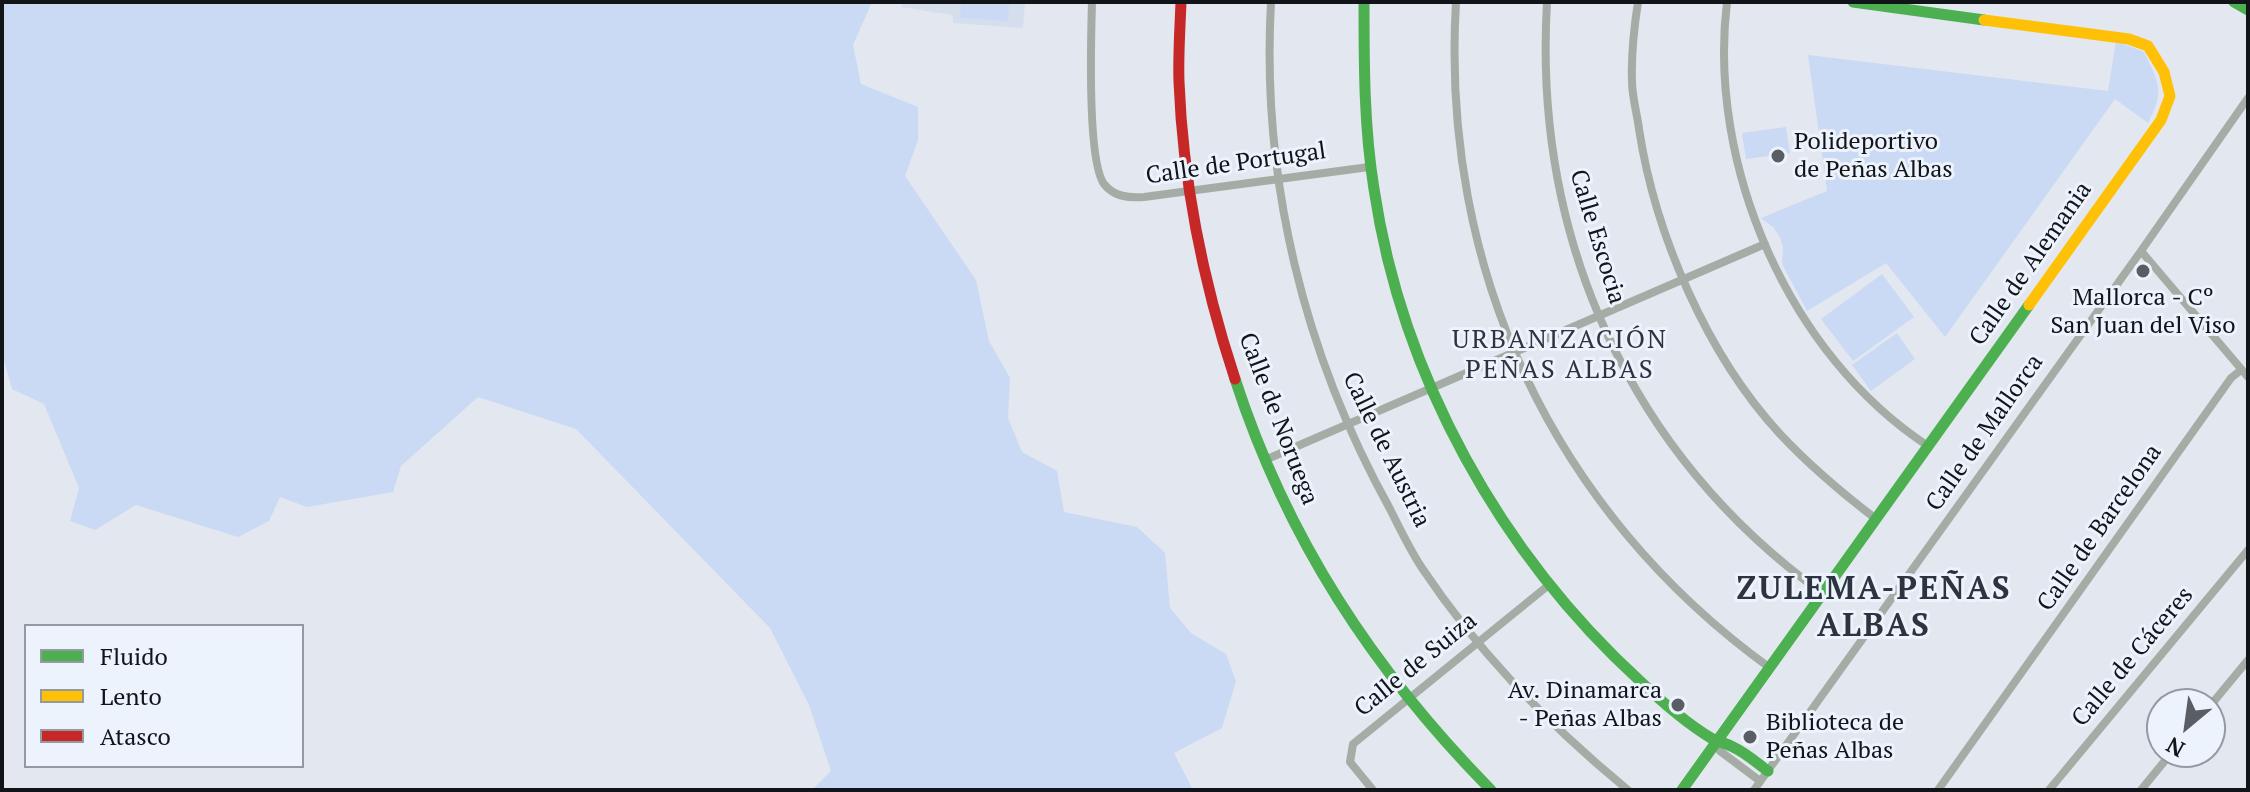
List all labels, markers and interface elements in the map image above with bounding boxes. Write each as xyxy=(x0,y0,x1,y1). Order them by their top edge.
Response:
place label: Polideportivo de Peñas Albas xyxy=(1794,128,1953,184)
street label: Calle de Portugal xyxy=(1144,137,1328,191)
marker: Polideportivo de Peñas Albas xyxy=(1769,147,1787,165)
street label: Calle Escocia xyxy=(1563,166,1631,308)
street label: Calle de Alemania xyxy=(1964,177,2098,351)
marker: Mallorca - Cº San Juan del Viso xyxy=(2134,262,2152,280)
place label: Mallorca - Cº San Juan del Viso xyxy=(2051,284,2235,340)
district label: URBANIZACIÓN PEÑAS ALBAS xyxy=(1452,325,1668,386)
street label: Calle de Noruega xyxy=(1232,329,1324,509)
street label: Calle de Mallorca xyxy=(1920,349,2050,517)
street label: Calle de Austria xyxy=(1336,368,1436,532)
street label: Calle de Barcelona xyxy=(2032,439,2168,617)
district label: ZULEMA-PEÑAS ALBAS xyxy=(1736,571,2012,646)
street label: Calle de Cáceres xyxy=(2066,581,2200,733)
street label: Calle de Suiza xyxy=(1349,607,1483,723)
legend xyxy=(24,624,304,768)
text: Fluido xyxy=(100,640,168,672)
place label: Av. Dinamarca - Peñas Albas xyxy=(1508,677,1662,733)
text: Lento xyxy=(100,680,162,712)
north arrow xyxy=(2146,688,2226,768)
marker: Av. Dinamarca - Peñas Albas xyxy=(1669,696,1687,714)
place label: Biblioteca de Peñas Albas xyxy=(1766,709,1904,765)
text: Atasco xyxy=(100,720,171,752)
marker: Biblioteca de Peñas Albas xyxy=(1741,728,1759,746)
text: N xyxy=(2161,731,2189,764)

